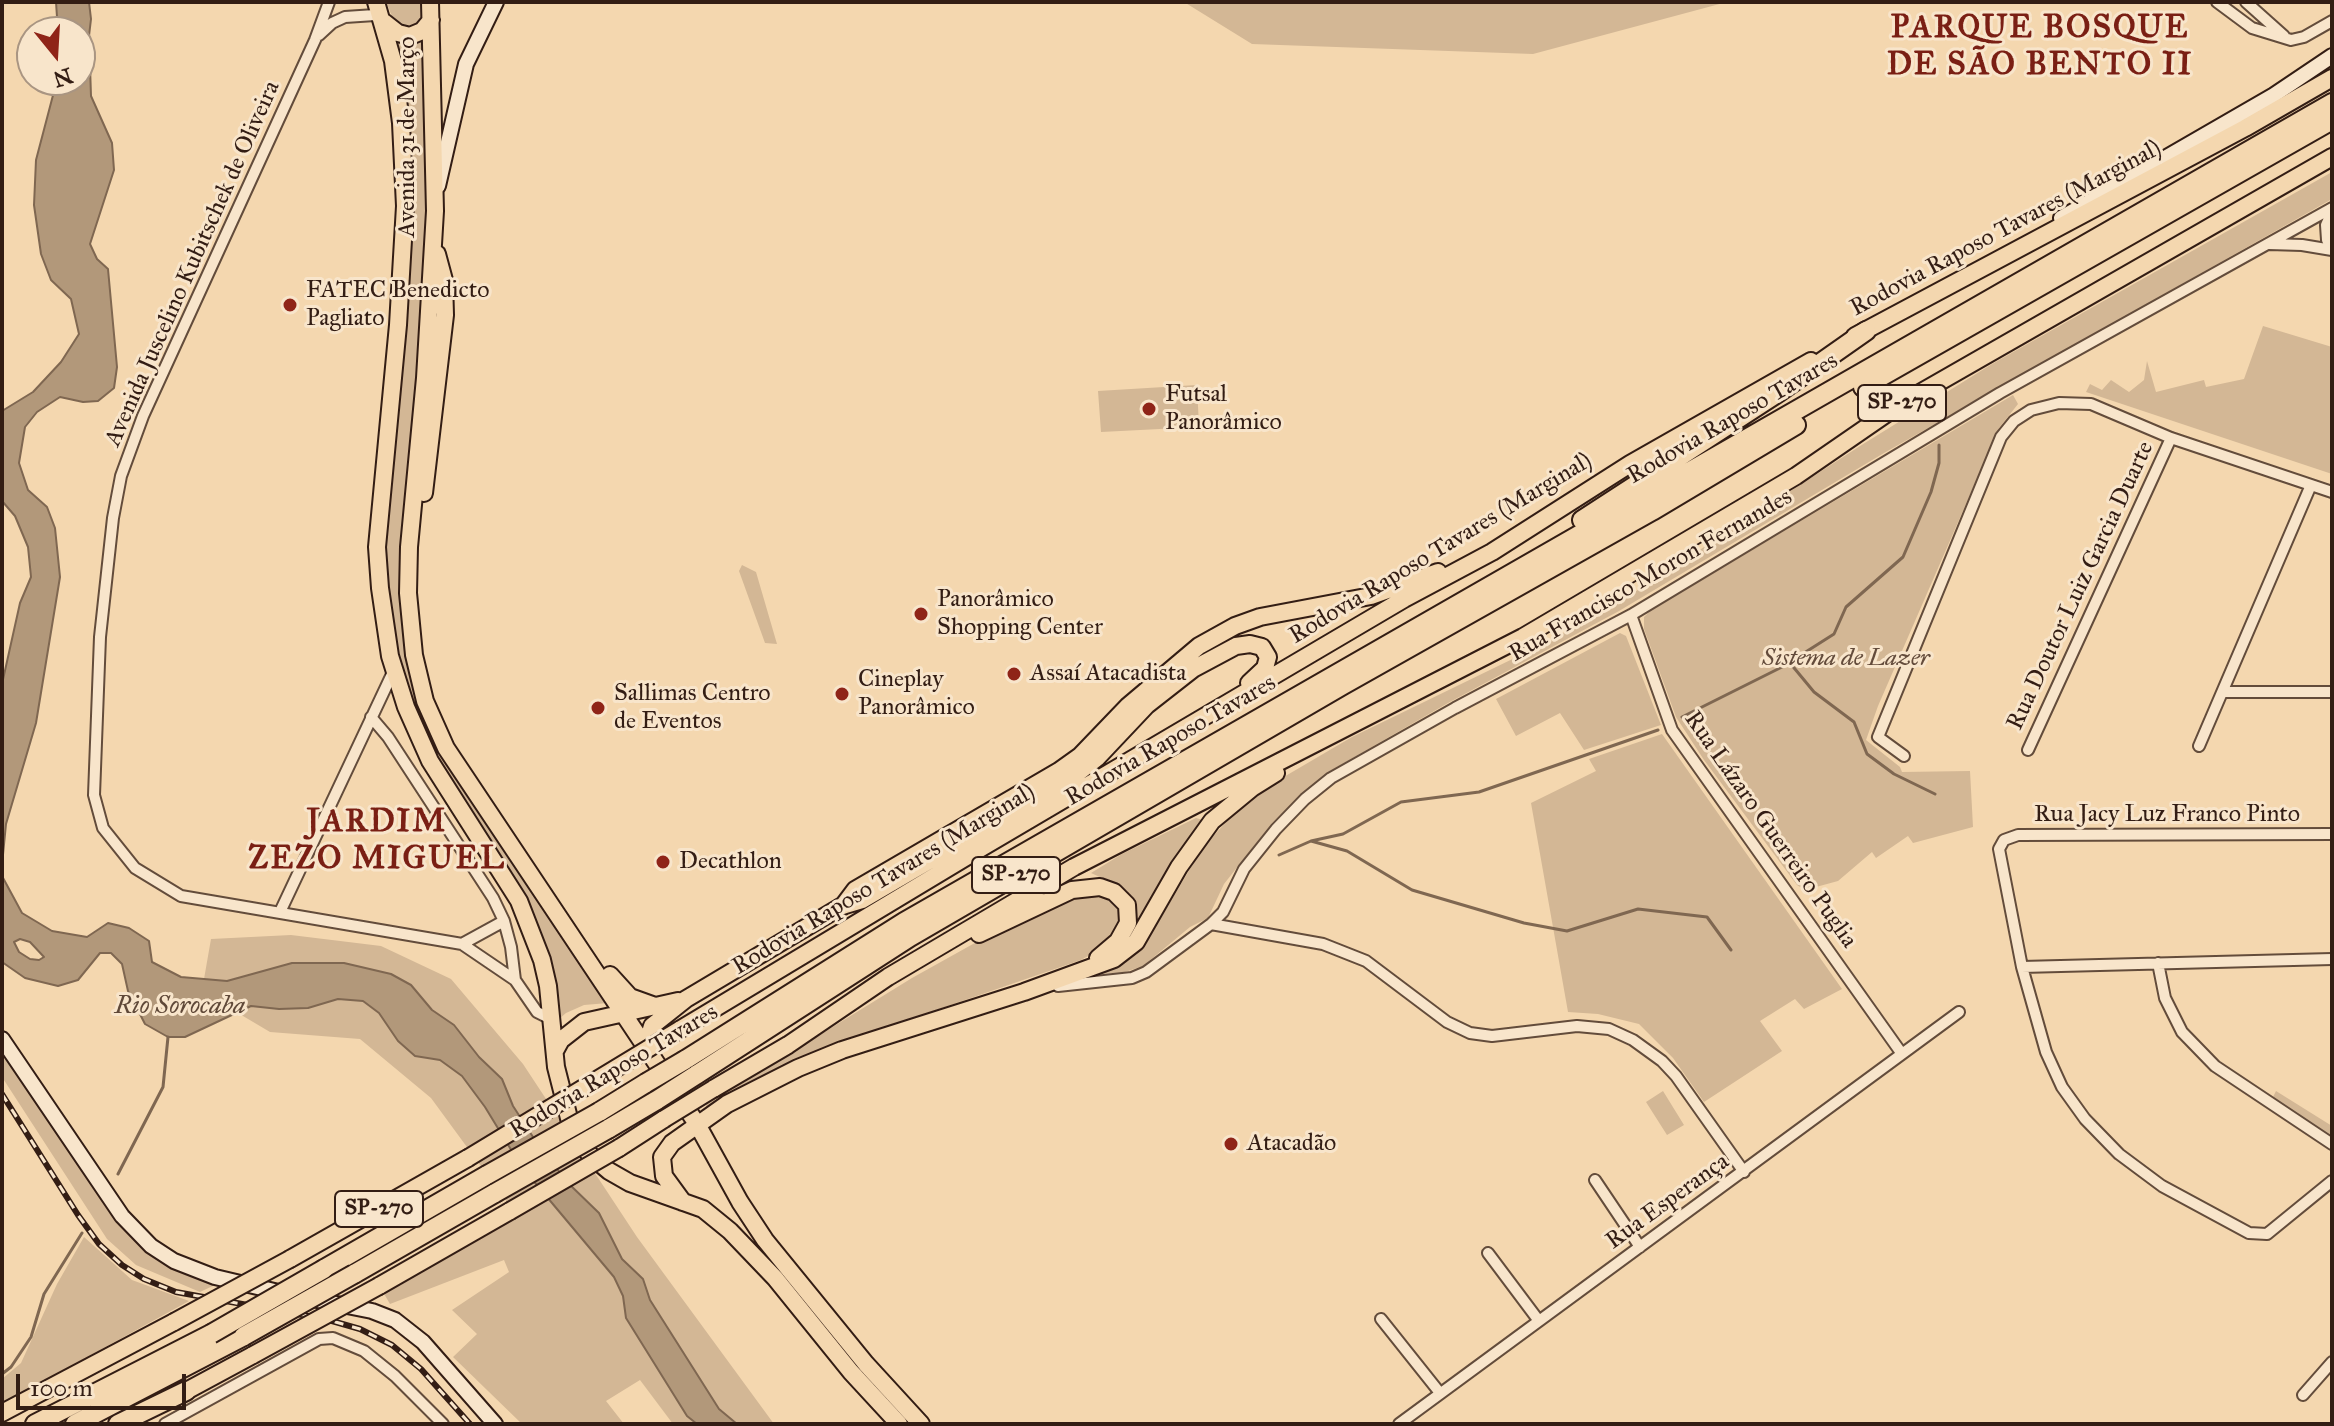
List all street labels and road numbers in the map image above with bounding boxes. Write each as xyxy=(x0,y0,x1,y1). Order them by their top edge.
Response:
street label: Avenida 31 de Março xyxy=(394,37,422,237)
street label: Avenida Juscelino Kubitschek de Oliveira xyxy=(99,77,287,451)
street label: Rodovia Raposo Tavares (Marginal) xyxy=(1846,135,2166,323)
street label: Rodovia Raposo Tavares xyxy=(1623,347,1843,491)
road number: SP-270 xyxy=(1858,385,1946,421)
street label: Rua Doutor Luiz Garcia Duarte xyxy=(2001,437,2161,735)
street label: Rodovia Raposo Tavares (Marginal) xyxy=(1284,447,1598,651)
street label: Rua Francisco Moron Fernandes xyxy=(1504,483,1798,669)
street label: Rodovia Raposo Tavares xyxy=(1061,669,1281,813)
street label: Rua Lázaro Guerreiro Puglia xyxy=(1677,706,1863,954)
street label: Rodovia Raposo Tavares (Marginal) xyxy=(727,778,1041,982)
street label: Rua Jacy Luz Franco Pinto xyxy=(2034,801,2300,829)
road number: SP-270 xyxy=(972,857,1060,893)
street label: Rodovia Raposo Tavares xyxy=(504,998,724,1146)
street label: Rua Esperança xyxy=(1601,1148,1735,1256)
road number: SP-270 xyxy=(335,1191,423,1227)

